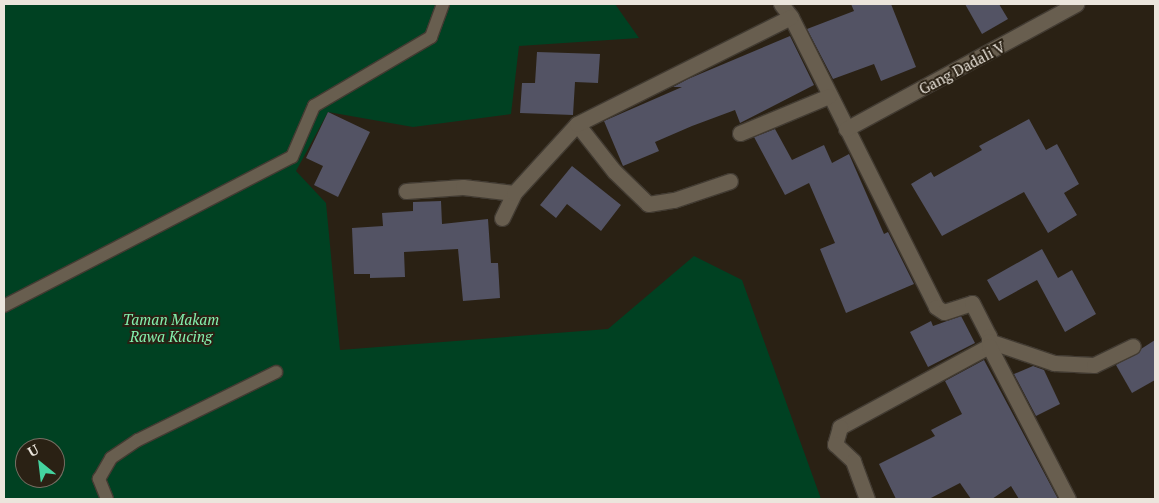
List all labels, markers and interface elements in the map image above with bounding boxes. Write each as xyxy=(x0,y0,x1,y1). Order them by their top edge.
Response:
street label: Gang Dadali V xyxy=(916,38,1008,98)
park label: Taman Makam Rawa Kucing xyxy=(123,310,219,345)
north arrow xyxy=(15,438,65,488)
text: U xyxy=(24,440,42,461)

